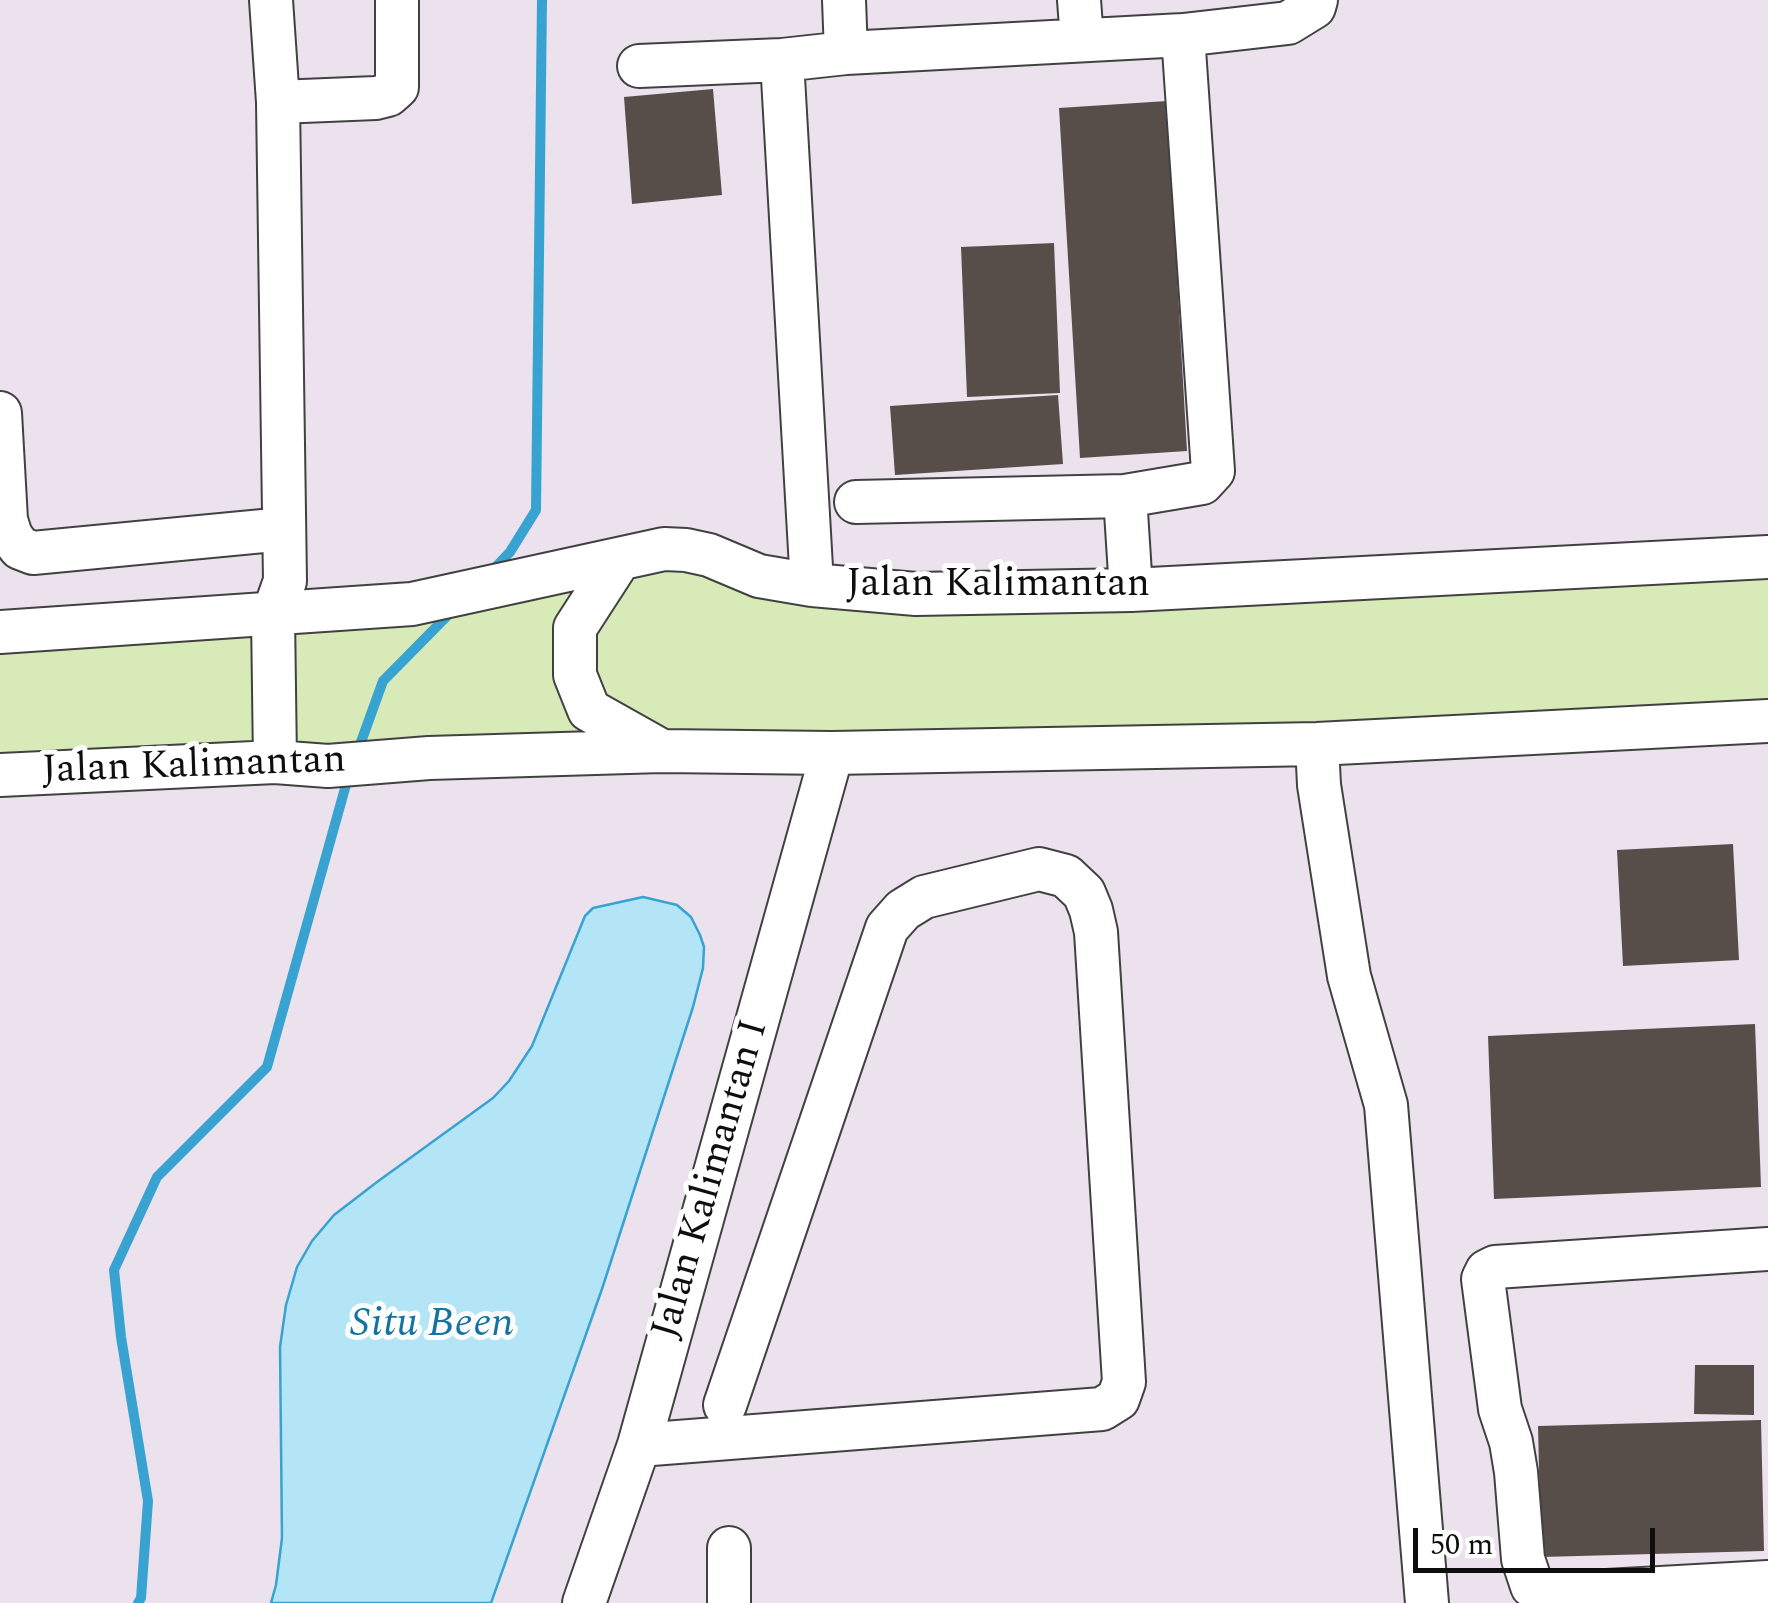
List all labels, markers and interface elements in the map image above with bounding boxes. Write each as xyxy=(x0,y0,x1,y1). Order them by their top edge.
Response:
street label: Jalan Kalimantan xyxy=(846,563,1150,611)
street label: Jalan Kalimantan xyxy=(41,739,347,797)
street label: Jalan Kalimantan I xyxy=(645,1015,781,1345)
water label: Situ Been xyxy=(350,1302,514,1352)
scale bar xyxy=(1418,1508,1660,1570)
text: 50 m xyxy=(1430,1522,1493,1568)

